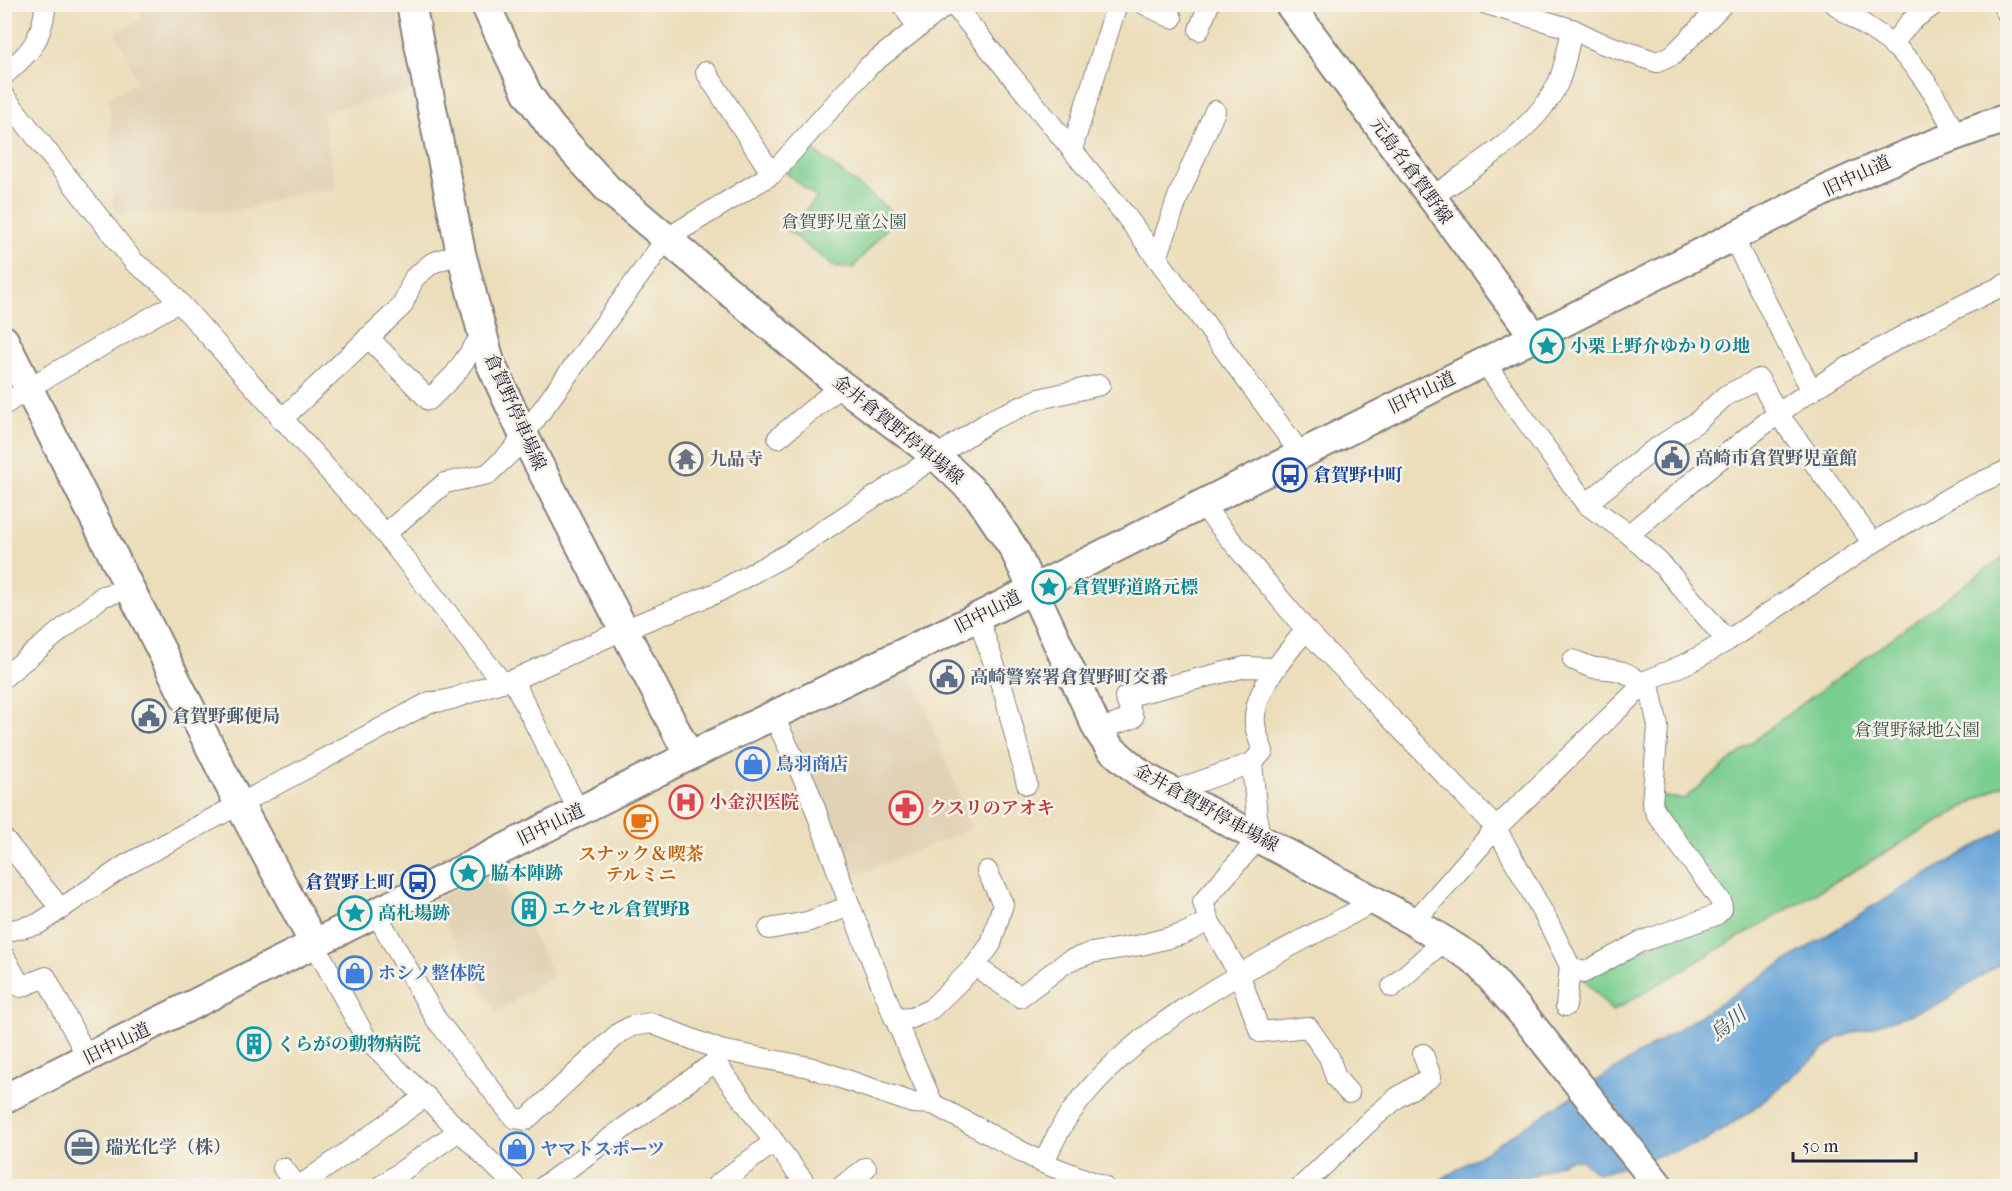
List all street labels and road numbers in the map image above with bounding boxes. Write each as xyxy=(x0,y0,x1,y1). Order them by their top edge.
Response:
street label: 元島名倉賀野線 xyxy=(1365,114,1457,228)
street label: 旧中山道 xyxy=(1820,151,1894,201)
street label: 倉賀野停車場線 xyxy=(480,350,550,474)
street label: 旧中山道 xyxy=(1385,368,1459,418)
street label: 金井倉賀野停車場線 xyxy=(828,371,968,489)
street label: 旧中山道 xyxy=(951,586,1025,638)
street label: 金井倉賀野停車場線 xyxy=(1130,760,1282,856)
street label: 旧中山道 xyxy=(514,800,588,850)
street label: 旧中山道 xyxy=(80,1019,154,1069)

